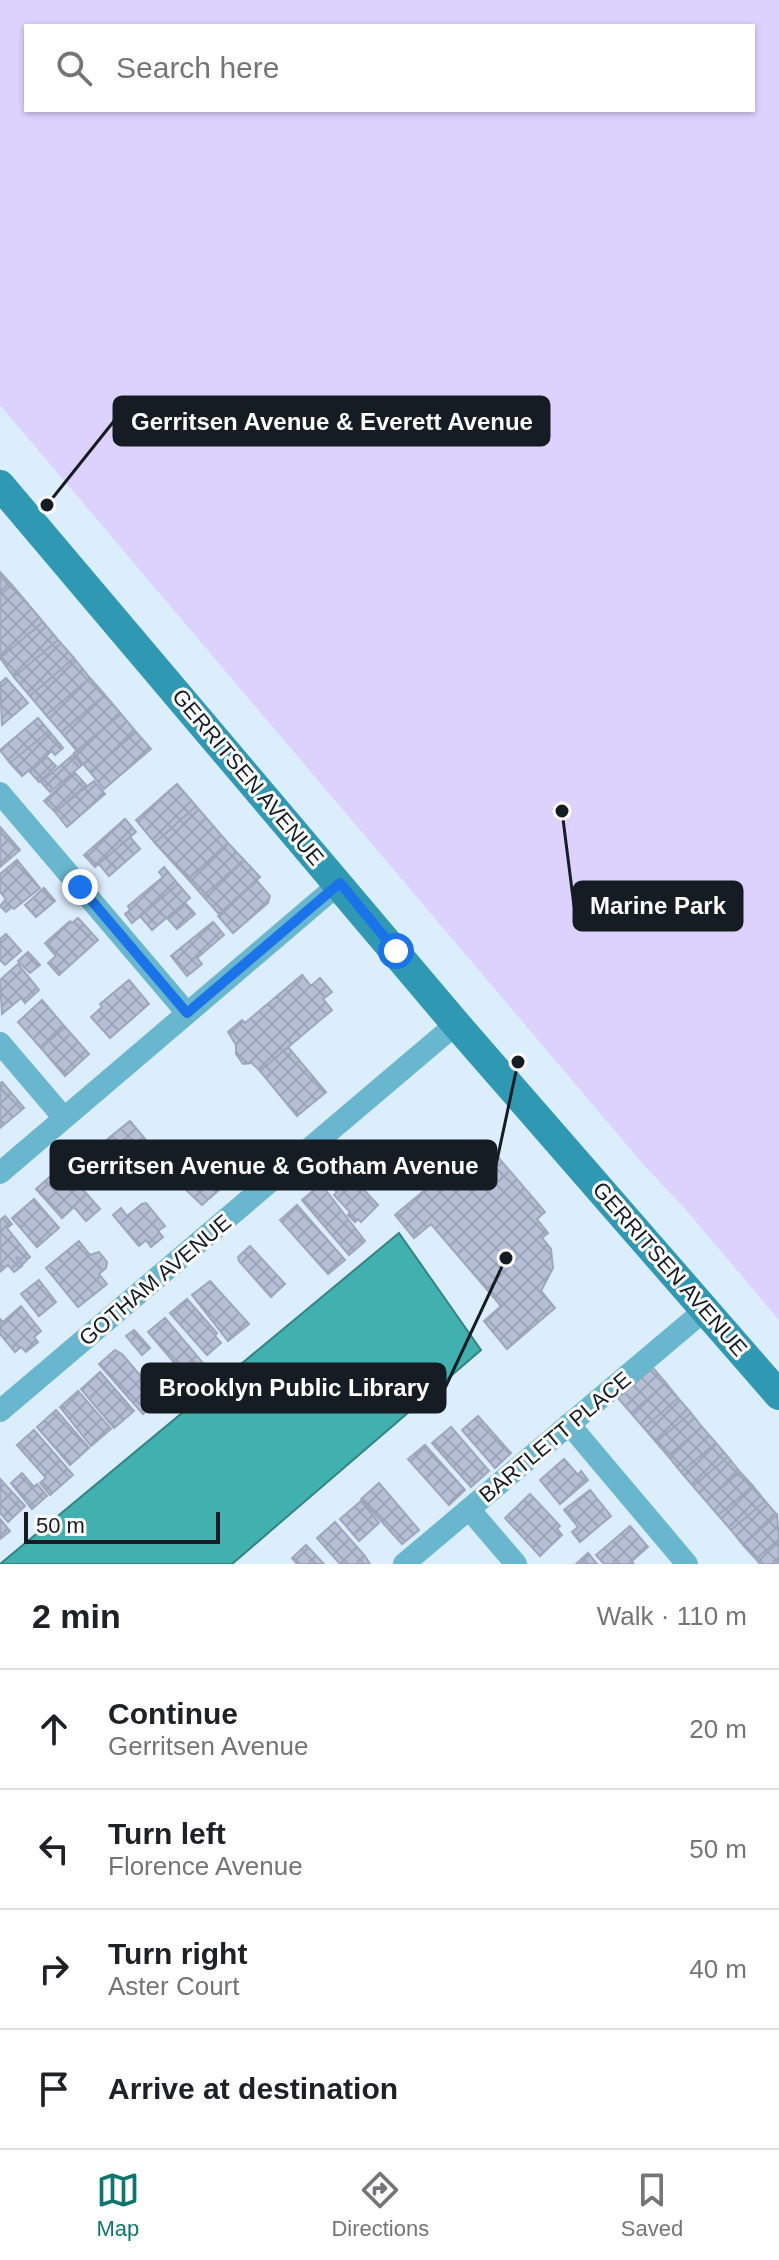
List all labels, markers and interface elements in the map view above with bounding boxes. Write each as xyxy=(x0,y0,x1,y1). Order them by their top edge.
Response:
search box xyxy=(24,24,755,112)
icon: search xyxy=(52,46,96,90)
text: Search here xyxy=(116,51,279,84)
callout: Gerritsen Avenue & Everett Avenue xyxy=(114,397,549,445)
text: Gerritsen Avenue & Everett Avenue xyxy=(131,408,533,435)
street label: GERRITSEN AVENUE xyxy=(167,684,329,870)
route end xyxy=(62,869,98,905)
callout: Marine Park xyxy=(574,882,742,930)
text: Marine Park xyxy=(590,892,727,919)
route start xyxy=(378,933,414,969)
callout: Gerritsen Avenue & Gotham Avenue xyxy=(51,1141,496,1189)
text: Gerritsen Avenue & Gotham Avenue xyxy=(67,1152,479,1179)
street label: GERRITSEN AVENUE xyxy=(588,1177,752,1361)
street label: GOTHAM AVENUE xyxy=(74,1209,236,1351)
callout: Brooklyn Public Library xyxy=(142,1364,445,1412)
street label: BARTLETT PLACE xyxy=(474,1366,636,1508)
text: Brooklyn Public Library xyxy=(159,1374,430,1401)
scale bar xyxy=(24,1508,220,1544)
text: 50 m xyxy=(36,1513,85,1538)
text: 2 min xyxy=(32,1597,121,1635)
text: Walk · 110 m xyxy=(597,1601,747,1631)
text: Continue xyxy=(108,1697,238,1730)
icon: ahead xyxy=(32,1707,76,1751)
text: 20 m xyxy=(689,1714,747,1744)
text: Gerritsen Avenue xyxy=(108,1731,308,1761)
text: Turn left xyxy=(108,1817,226,1850)
icon: left xyxy=(32,1827,76,1871)
text: 50 m xyxy=(689,1834,747,1864)
text: Florence Avenue xyxy=(108,1851,303,1881)
text: Turn right xyxy=(108,1937,247,1970)
icon: right xyxy=(32,1947,76,1991)
text: 40 m xyxy=(689,1954,747,1984)
text: Aster Court xyxy=(108,1971,240,2001)
icon: arrive xyxy=(32,2067,76,2111)
text: Arrive at destination xyxy=(108,2072,398,2105)
tab: Map xyxy=(96,2168,140,2242)
tab: Directions xyxy=(331,2168,429,2242)
tab: Saved xyxy=(621,2168,683,2242)

